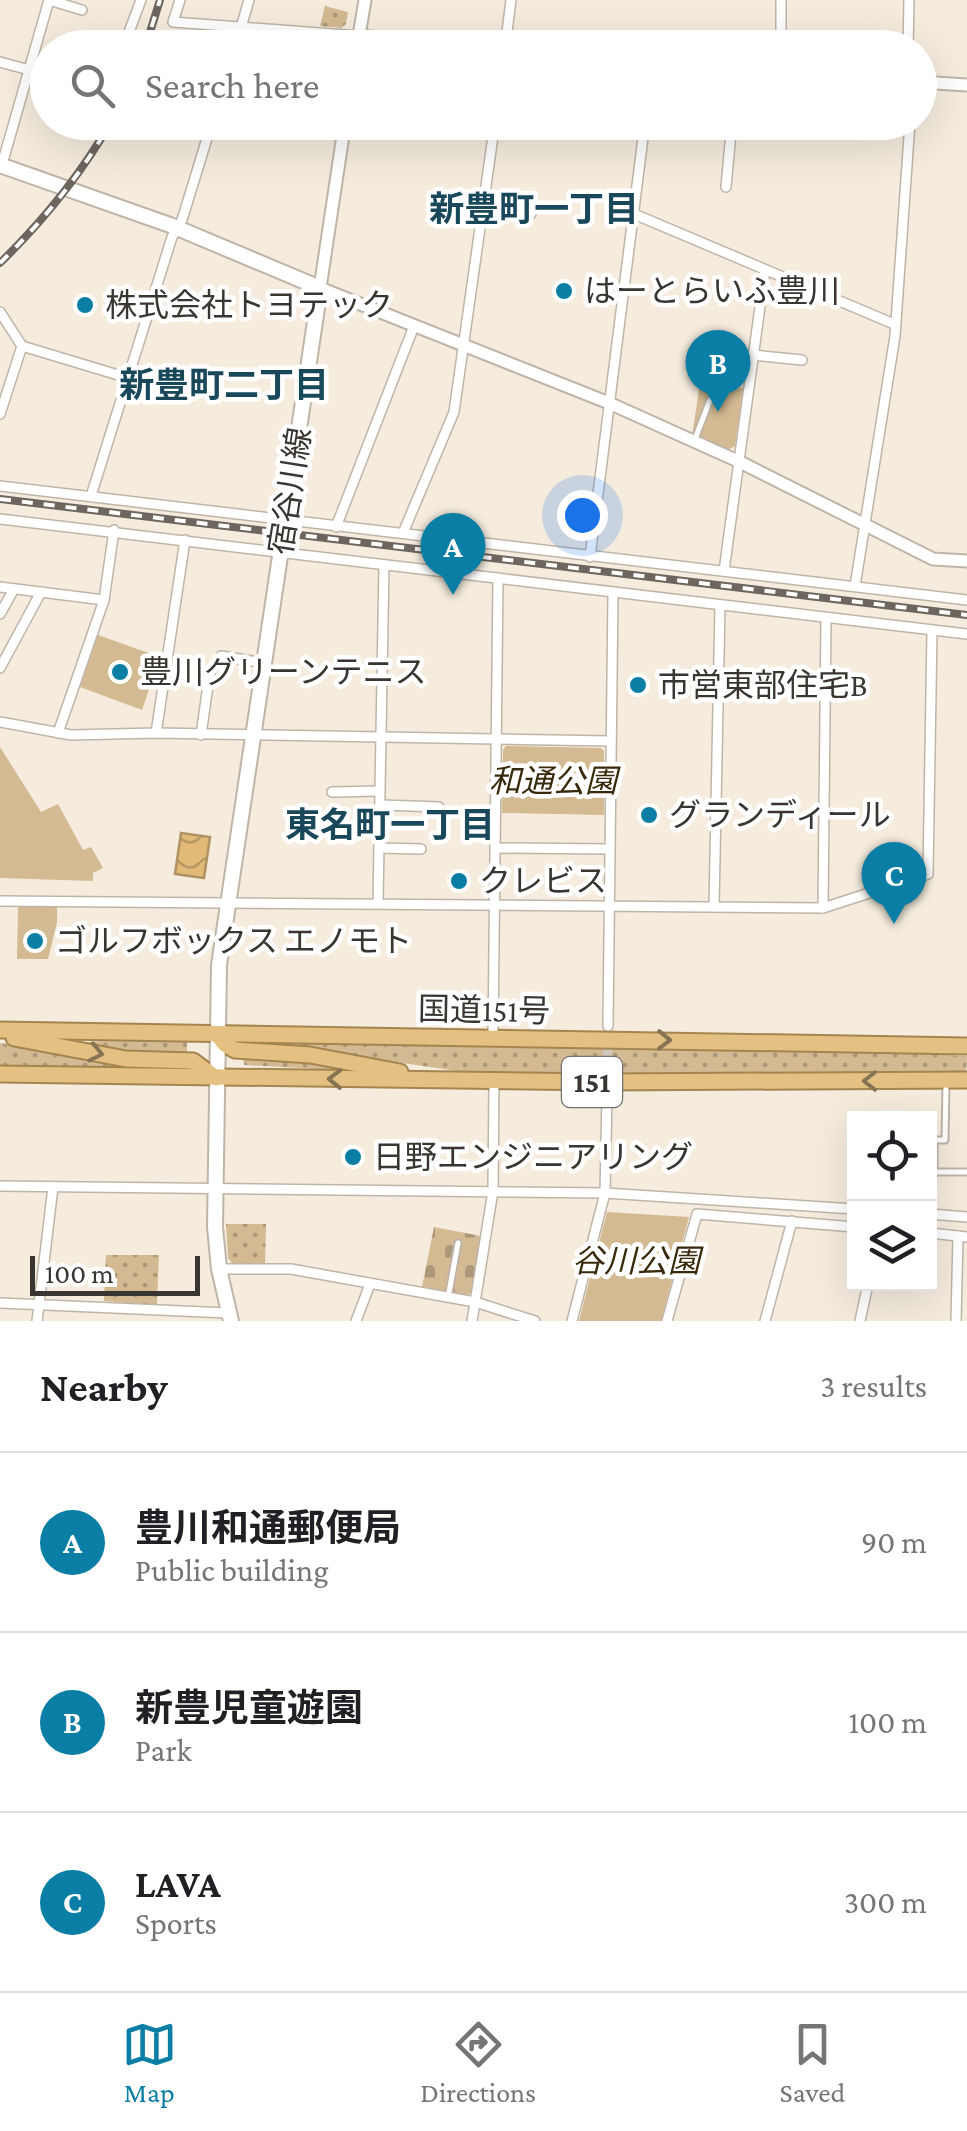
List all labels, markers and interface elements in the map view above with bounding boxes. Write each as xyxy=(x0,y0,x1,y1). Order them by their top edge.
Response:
search box xyxy=(30,30,937,140)
icon: search xyxy=(65,58,120,113)
text: Search here xyxy=(145,64,319,106)
district label: 新豊町一丁目 xyxy=(429,190,639,229)
place label: はーとらいふ豊川 xyxy=(584,273,840,309)
marker: はーとらいふ豊川 xyxy=(553,280,575,302)
place label: 株式会社トヨテック xyxy=(105,287,393,323)
marker: 株式会社トヨテック xyxy=(74,294,96,316)
pin: B xyxy=(686,330,750,412)
district label: 新豊町二丁目 xyxy=(119,366,329,405)
street label: 宿谷川線 xyxy=(262,425,318,557)
your location xyxy=(557,490,608,541)
pin: A xyxy=(420,512,486,595)
place label: 豊川グリーンテニス xyxy=(140,654,426,690)
marker: 豊川グリーンテニス xyxy=(109,661,131,683)
place label: 市営東部住宅B xyxy=(658,667,868,703)
marker: 市営東部住宅B xyxy=(627,674,649,696)
park label: 和通公園 xyxy=(489,763,621,799)
place label: グランディール xyxy=(669,797,891,833)
marker: グランディール xyxy=(638,804,660,826)
district label: 東名町一丁目 xyxy=(285,806,495,845)
pin: C xyxy=(862,842,926,924)
place label: クレビス xyxy=(479,863,607,899)
marker: クレビス xyxy=(448,870,470,892)
place label: ゴルフボックス エノモト xyxy=(55,923,412,959)
marker: ゴルフボックス エノモト xyxy=(24,930,46,952)
street label: 国道151号 xyxy=(418,991,550,1029)
one-way arrow xyxy=(657,1030,673,1051)
one-way arrow xyxy=(87,1041,104,1062)
road number: 151 xyxy=(562,1057,622,1107)
one-way arrow xyxy=(326,1068,342,1090)
one-way arrow xyxy=(861,1070,876,1092)
map controls xyxy=(847,1111,937,1291)
button: locate xyxy=(847,1111,937,1201)
place label: 日野エンジニアリング xyxy=(373,1139,693,1175)
marker: 日野エンジニアリング xyxy=(342,1146,364,1168)
button: layers xyxy=(847,1201,937,1291)
park label: 谷川公園 xyxy=(572,1243,704,1279)
scale bar xyxy=(30,1251,200,1296)
text: 100 m xyxy=(45,1258,114,1289)
text: Nearby xyxy=(40,1363,168,1410)
text: 3 results xyxy=(820,1368,927,1404)
text: 豊川和通郵便局 xyxy=(135,1507,401,1549)
text: A xyxy=(63,1524,82,1560)
text: 90 m xyxy=(861,1524,927,1560)
text: Public building xyxy=(135,1552,329,1588)
text: 新豊児童遊園 xyxy=(135,1687,363,1729)
text: B xyxy=(63,1704,82,1740)
text: 100 m xyxy=(848,1704,927,1740)
text: Park xyxy=(135,1732,192,1768)
text: LAVA xyxy=(135,1863,221,1905)
text: C xyxy=(63,1884,82,1920)
text: 300 m xyxy=(844,1884,927,1920)
text: Sports xyxy=(135,1905,217,1941)
tab: Map xyxy=(122,2017,177,2108)
tab: Directions xyxy=(420,2017,536,2108)
tab: Saved xyxy=(780,2017,845,2108)

